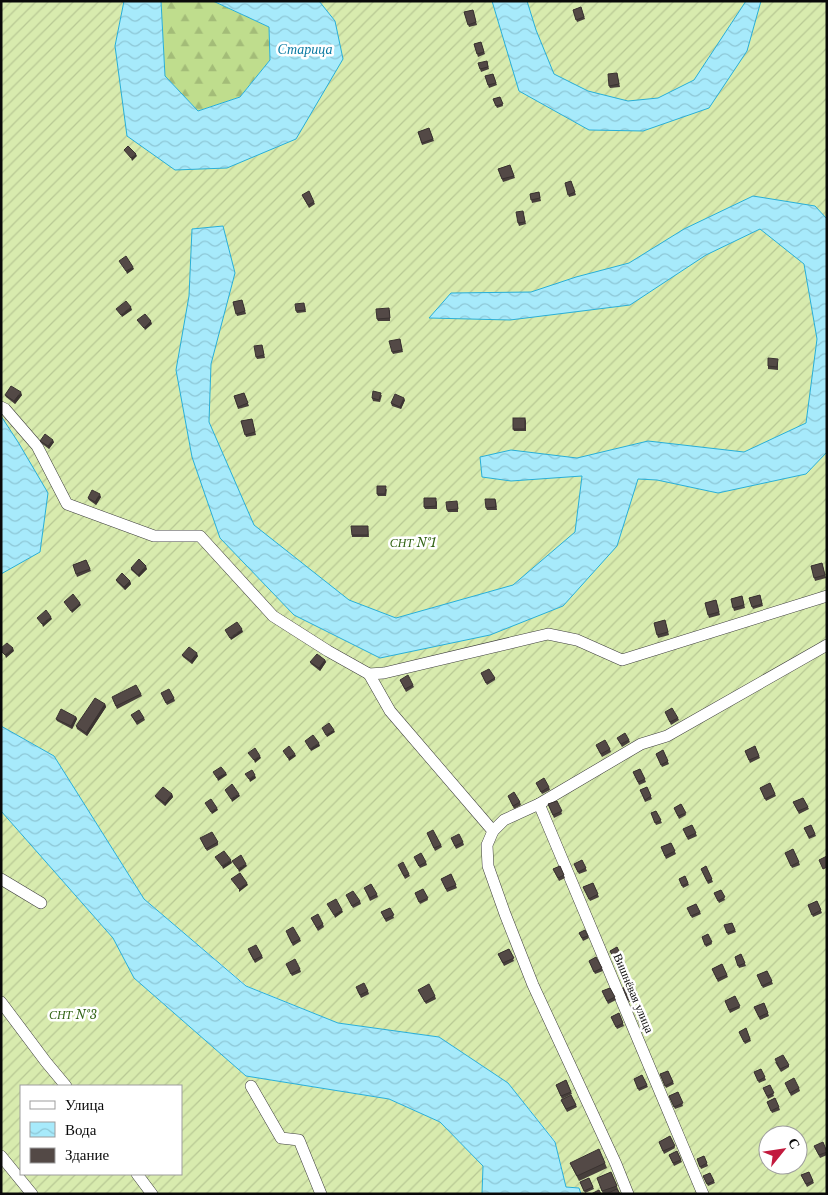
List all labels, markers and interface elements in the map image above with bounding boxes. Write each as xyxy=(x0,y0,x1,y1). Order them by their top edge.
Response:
water label: Старица xyxy=(278,40,333,58)
park label: СНТ №1 xyxy=(390,535,437,550)
street label: Вишнёвая улица xyxy=(611,951,658,1036)
park label: СНТ №3 xyxy=(49,1007,97,1022)
legend xyxy=(20,1085,182,1175)
text: Улица xyxy=(65,1095,104,1114)
text: Вода xyxy=(65,1120,97,1139)
north arrow xyxy=(758,1125,808,1175)
text: С xyxy=(784,1135,805,1152)
text: Здание xyxy=(65,1145,109,1164)

